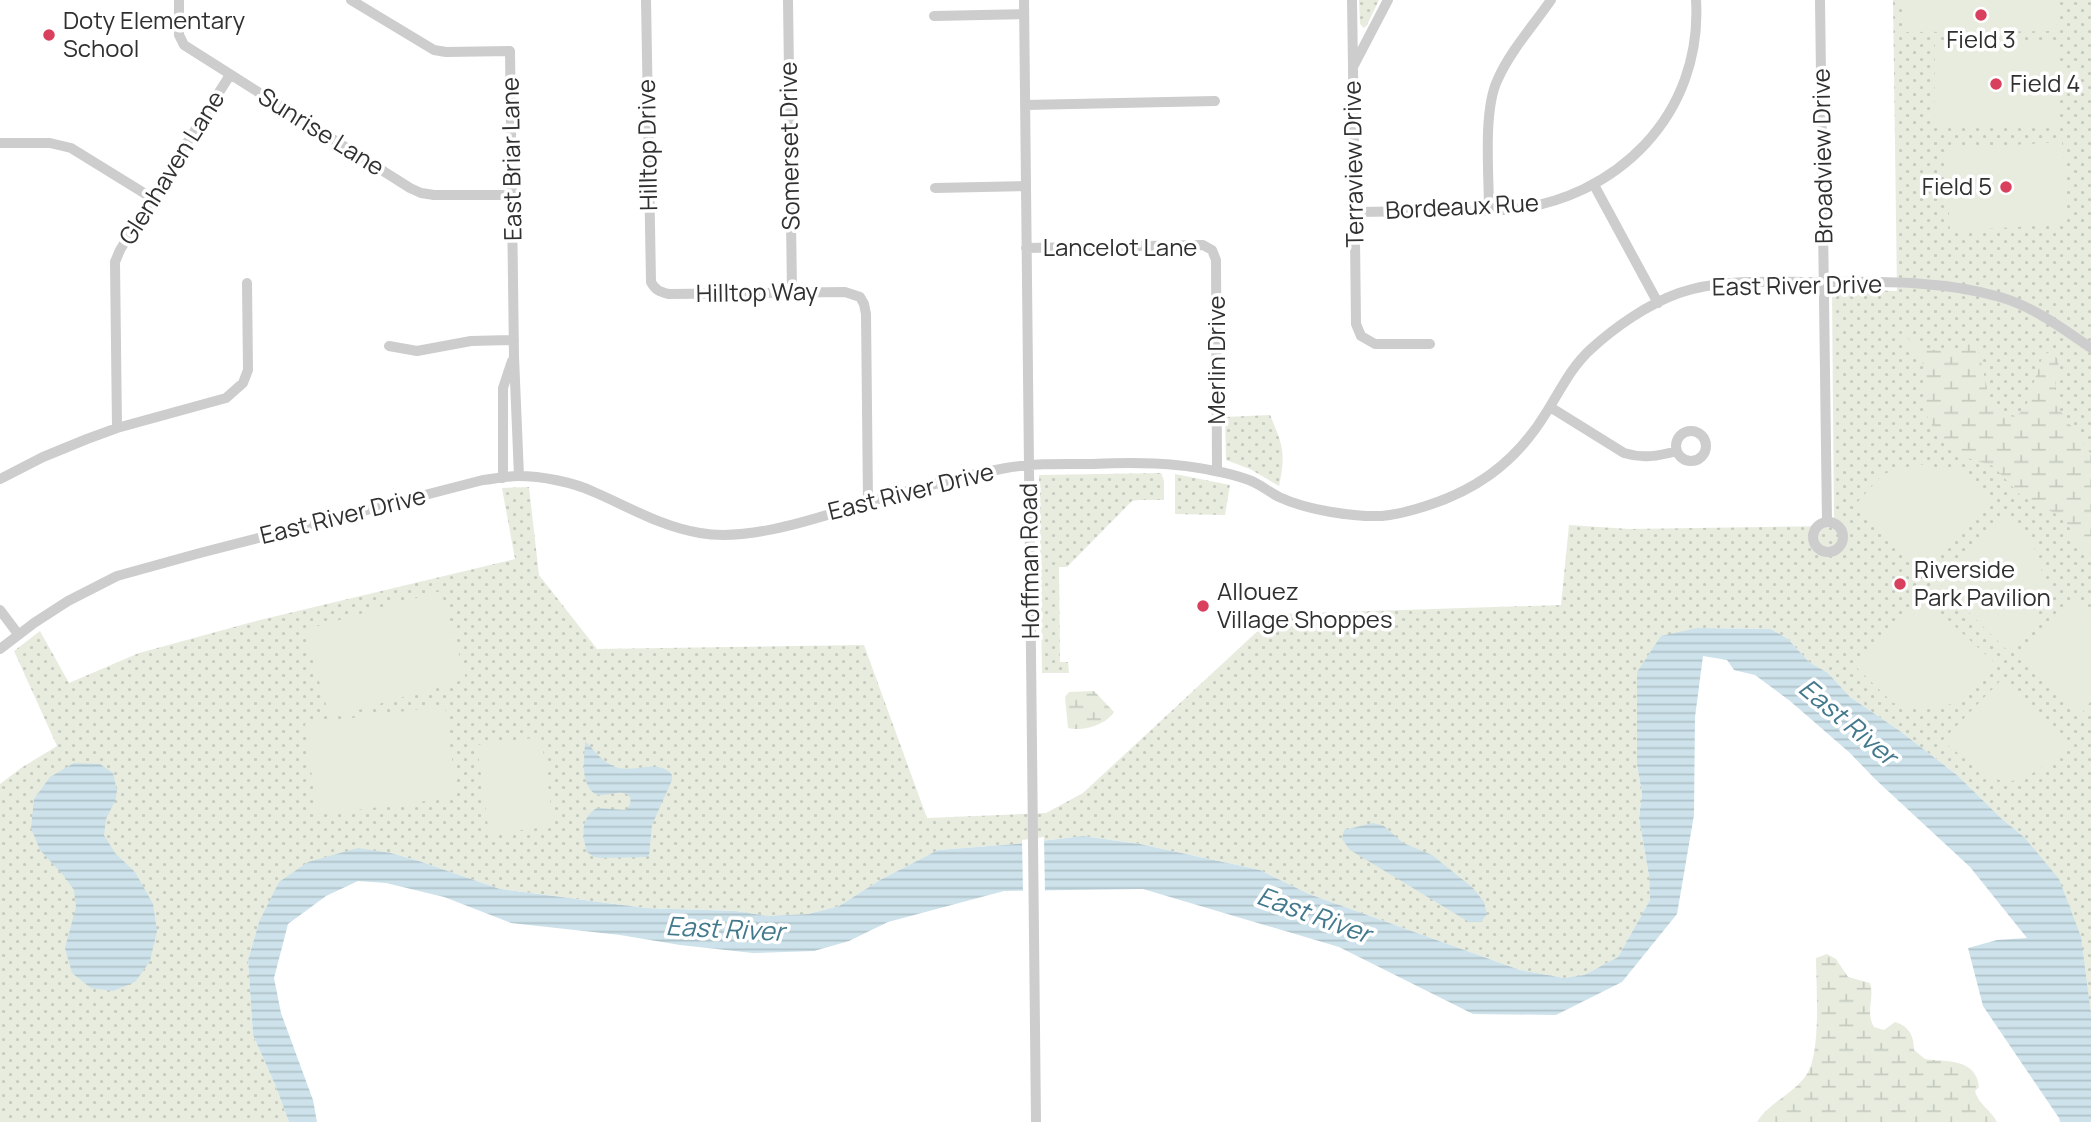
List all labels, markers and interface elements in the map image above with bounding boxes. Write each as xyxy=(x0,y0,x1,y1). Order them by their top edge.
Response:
place label: Doty Elementary School xyxy=(63,3,246,64)
marker: Field 3 xyxy=(1973,7,1989,23)
place label: Field 3 xyxy=(1946,22,2016,55)
marker: Doty Elementary School xyxy=(41,27,57,43)
street label: Somerset Drive xyxy=(771,61,806,231)
place label: Field 4 xyxy=(2010,66,2081,99)
street label: Broadview Drive xyxy=(1803,68,1840,244)
marker: Field 4 xyxy=(1988,76,2004,92)
street label: East Briar Lane xyxy=(493,77,528,241)
street label: Sunrise Lane xyxy=(253,79,391,183)
street label: Hilltop Drive xyxy=(629,79,664,211)
street label: Terraview Drive xyxy=(1335,80,1370,248)
street label: Glenhaven Lane xyxy=(110,84,231,250)
place label: Field 5 xyxy=(1922,169,1992,202)
marker: Field 5 xyxy=(1998,179,2014,195)
street label: Bordeaux Rue xyxy=(1384,185,1540,226)
street label: Lancelot Lane xyxy=(1043,230,1197,263)
street label: East River Drive xyxy=(1712,267,1882,302)
street label: Hilltop Way xyxy=(696,274,819,309)
street label: Merlin Drive xyxy=(1199,295,1232,425)
street label: East River Drive xyxy=(824,454,997,527)
street label: East River Drive xyxy=(256,478,429,551)
street label: Hoffman Road xyxy=(1011,483,1046,639)
place label: Riverside Park Pavilion xyxy=(1914,552,2051,613)
place label: Allouez Village Shoppes xyxy=(1217,574,1392,635)
marker: Riverside Park Pavilion xyxy=(1892,576,1908,592)
marker: Allouez Village Shoppes xyxy=(1195,598,1211,614)
water label: East River xyxy=(1792,669,1908,775)
water label: East River xyxy=(1253,877,1379,952)
water label: East River xyxy=(665,907,789,949)

